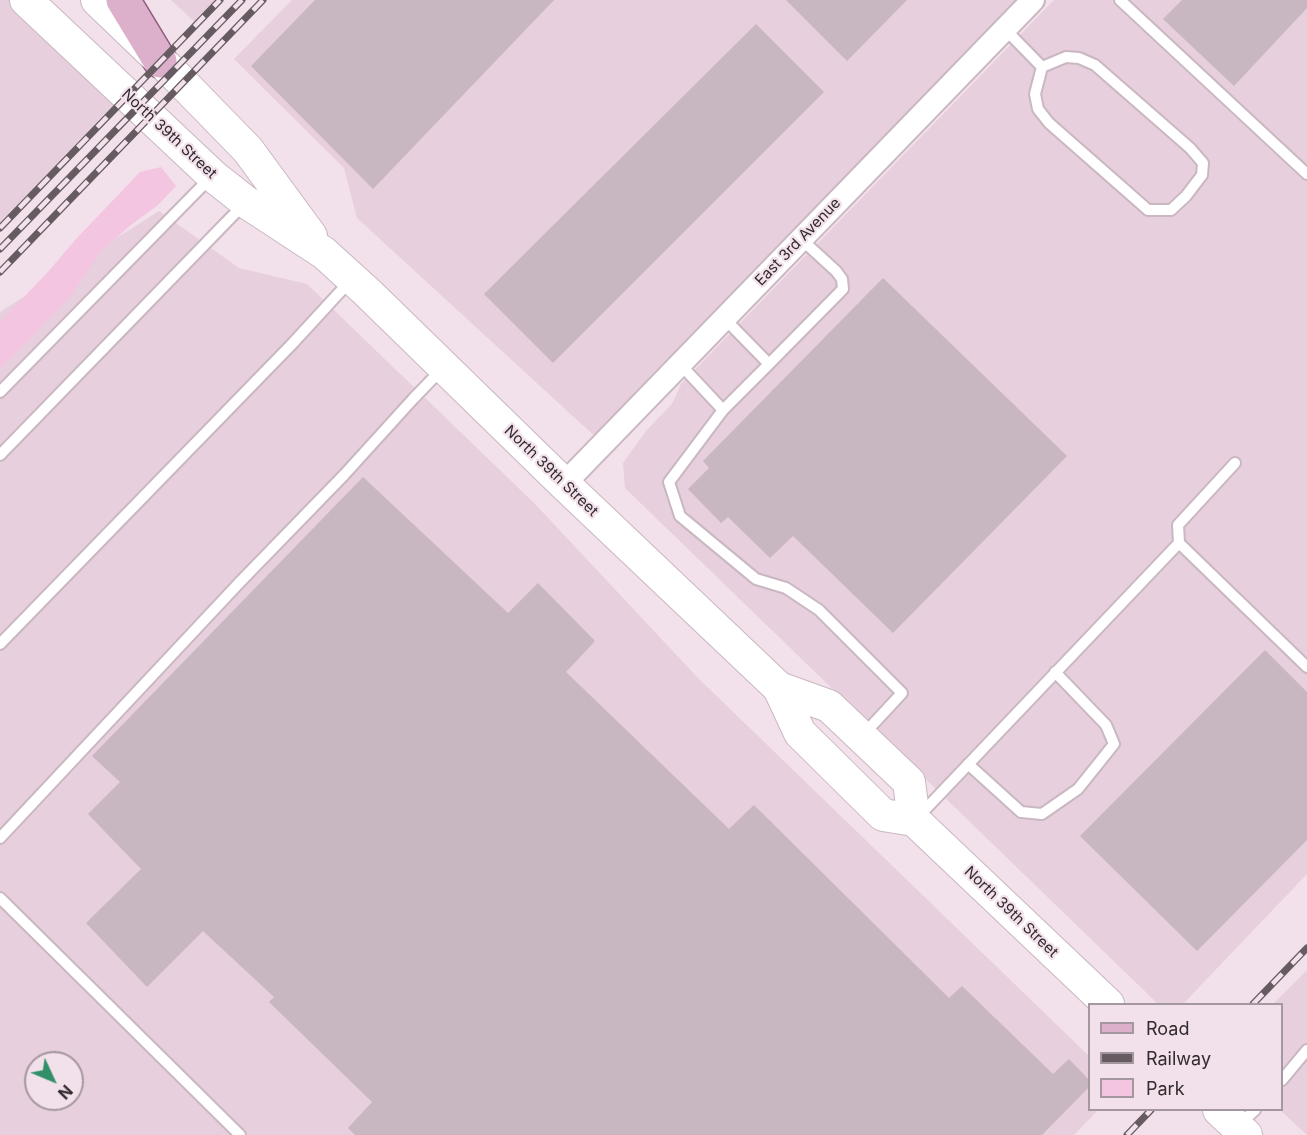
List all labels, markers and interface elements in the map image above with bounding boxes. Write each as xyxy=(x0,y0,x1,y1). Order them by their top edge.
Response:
street label: North 39th Street xyxy=(118,85,220,183)
street label: East 3rd Avenue xyxy=(751,194,845,290)
street label: North 39th Street xyxy=(500,422,602,520)
street label: North 39th Street xyxy=(960,863,1062,961)
legend xyxy=(1088,1003,1283,1111)
text: Road xyxy=(1146,1018,1189,1039)
text: Railway xyxy=(1146,1048,1211,1069)
north arrow xyxy=(24,1051,84,1111)
text: Park xyxy=(1146,1078,1185,1099)
text: N xyxy=(54,1081,77,1103)

